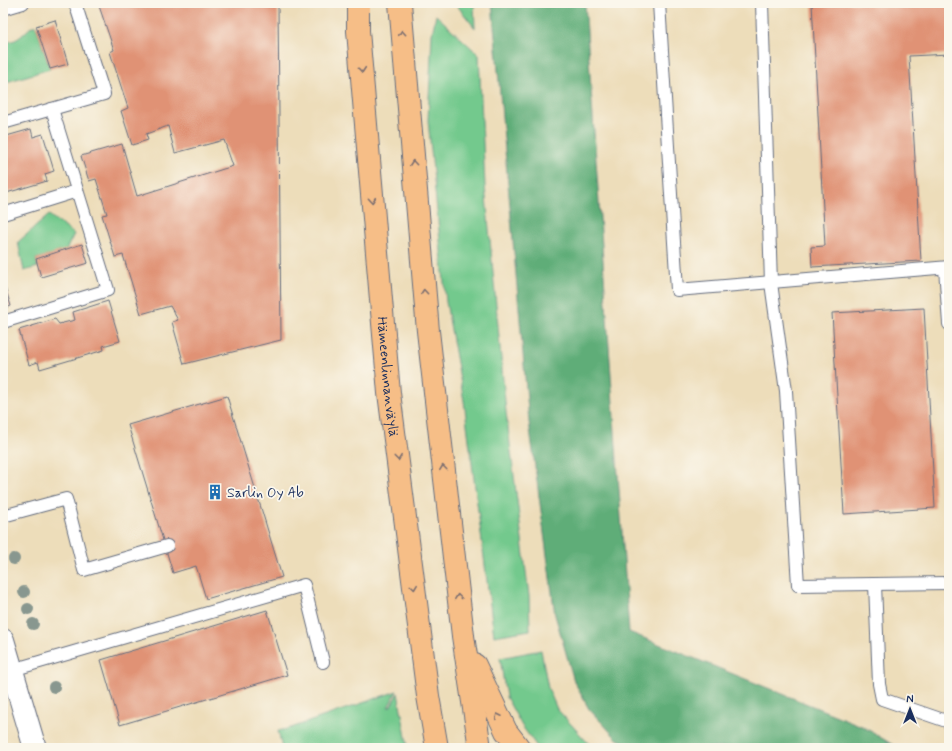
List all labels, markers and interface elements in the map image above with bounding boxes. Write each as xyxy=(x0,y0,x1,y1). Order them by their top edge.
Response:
one-way arrow xyxy=(397,30,406,36)
one-way arrow xyxy=(357,67,366,73)
one-way arrow xyxy=(409,160,418,166)
one-way arrow xyxy=(368,197,377,203)
one-way arrow xyxy=(420,289,429,295)
street label: Hämeenlinnanväylä xyxy=(372,316,403,438)
one-way arrow xyxy=(393,455,402,461)
one-way arrow xyxy=(439,465,448,471)
building icon: Sarlin Oy Ab xyxy=(206,483,224,501)
place label: Sarlin Oy Ab xyxy=(227,484,304,502)
one-way arrow xyxy=(409,584,418,590)
one-way arrow xyxy=(454,594,463,600)
north arrow xyxy=(890,689,930,729)
text: N xyxy=(906,693,914,707)
one-way arrow xyxy=(495,712,503,720)

